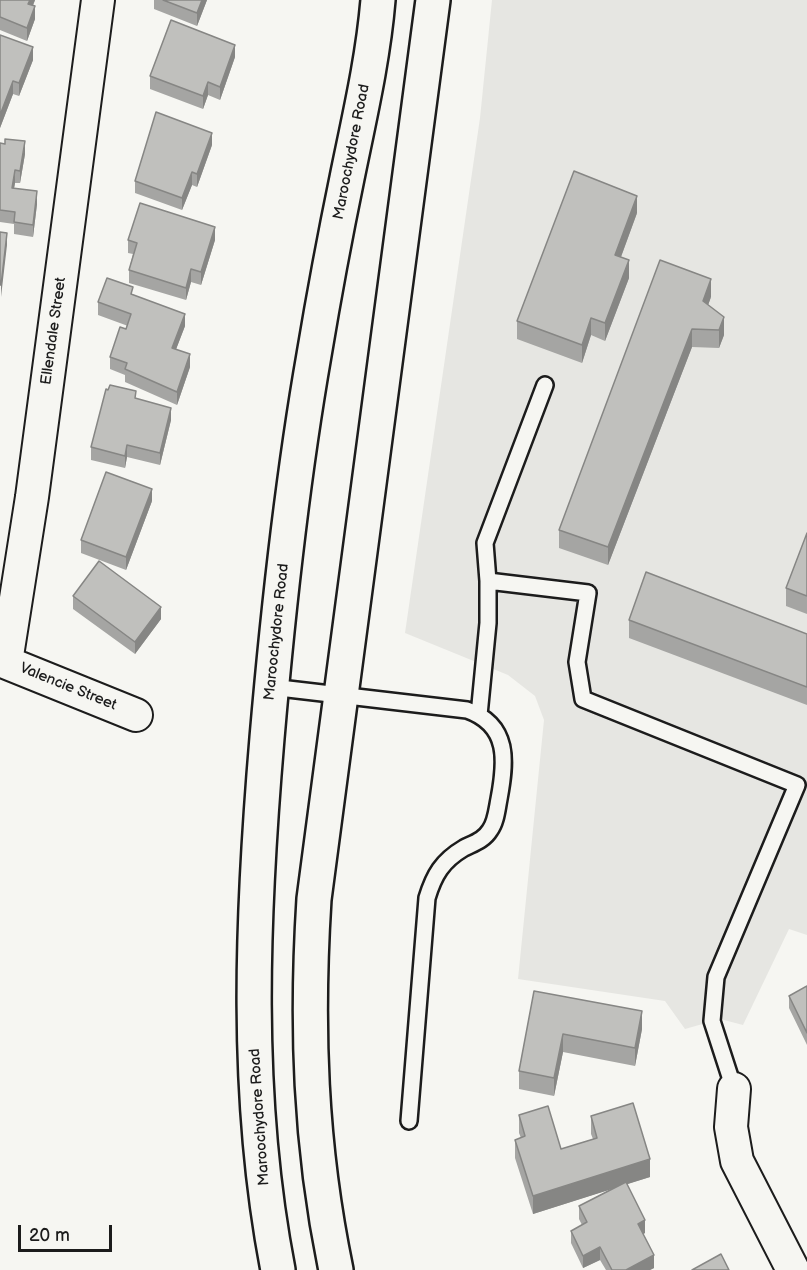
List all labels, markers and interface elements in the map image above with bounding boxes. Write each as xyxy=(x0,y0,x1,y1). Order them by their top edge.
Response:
street label: Maroochydore Road xyxy=(330,83,374,221)
street label: Ellendale Street xyxy=(38,276,70,386)
street label: Maroochydore Road xyxy=(261,563,293,701)
street label: Valencie Street xyxy=(17,659,119,715)
street label: Maroochydore Road xyxy=(246,1048,274,1186)
scale bar xyxy=(21,1213,116,1251)
text: 20 m xyxy=(29,1225,70,1246)

